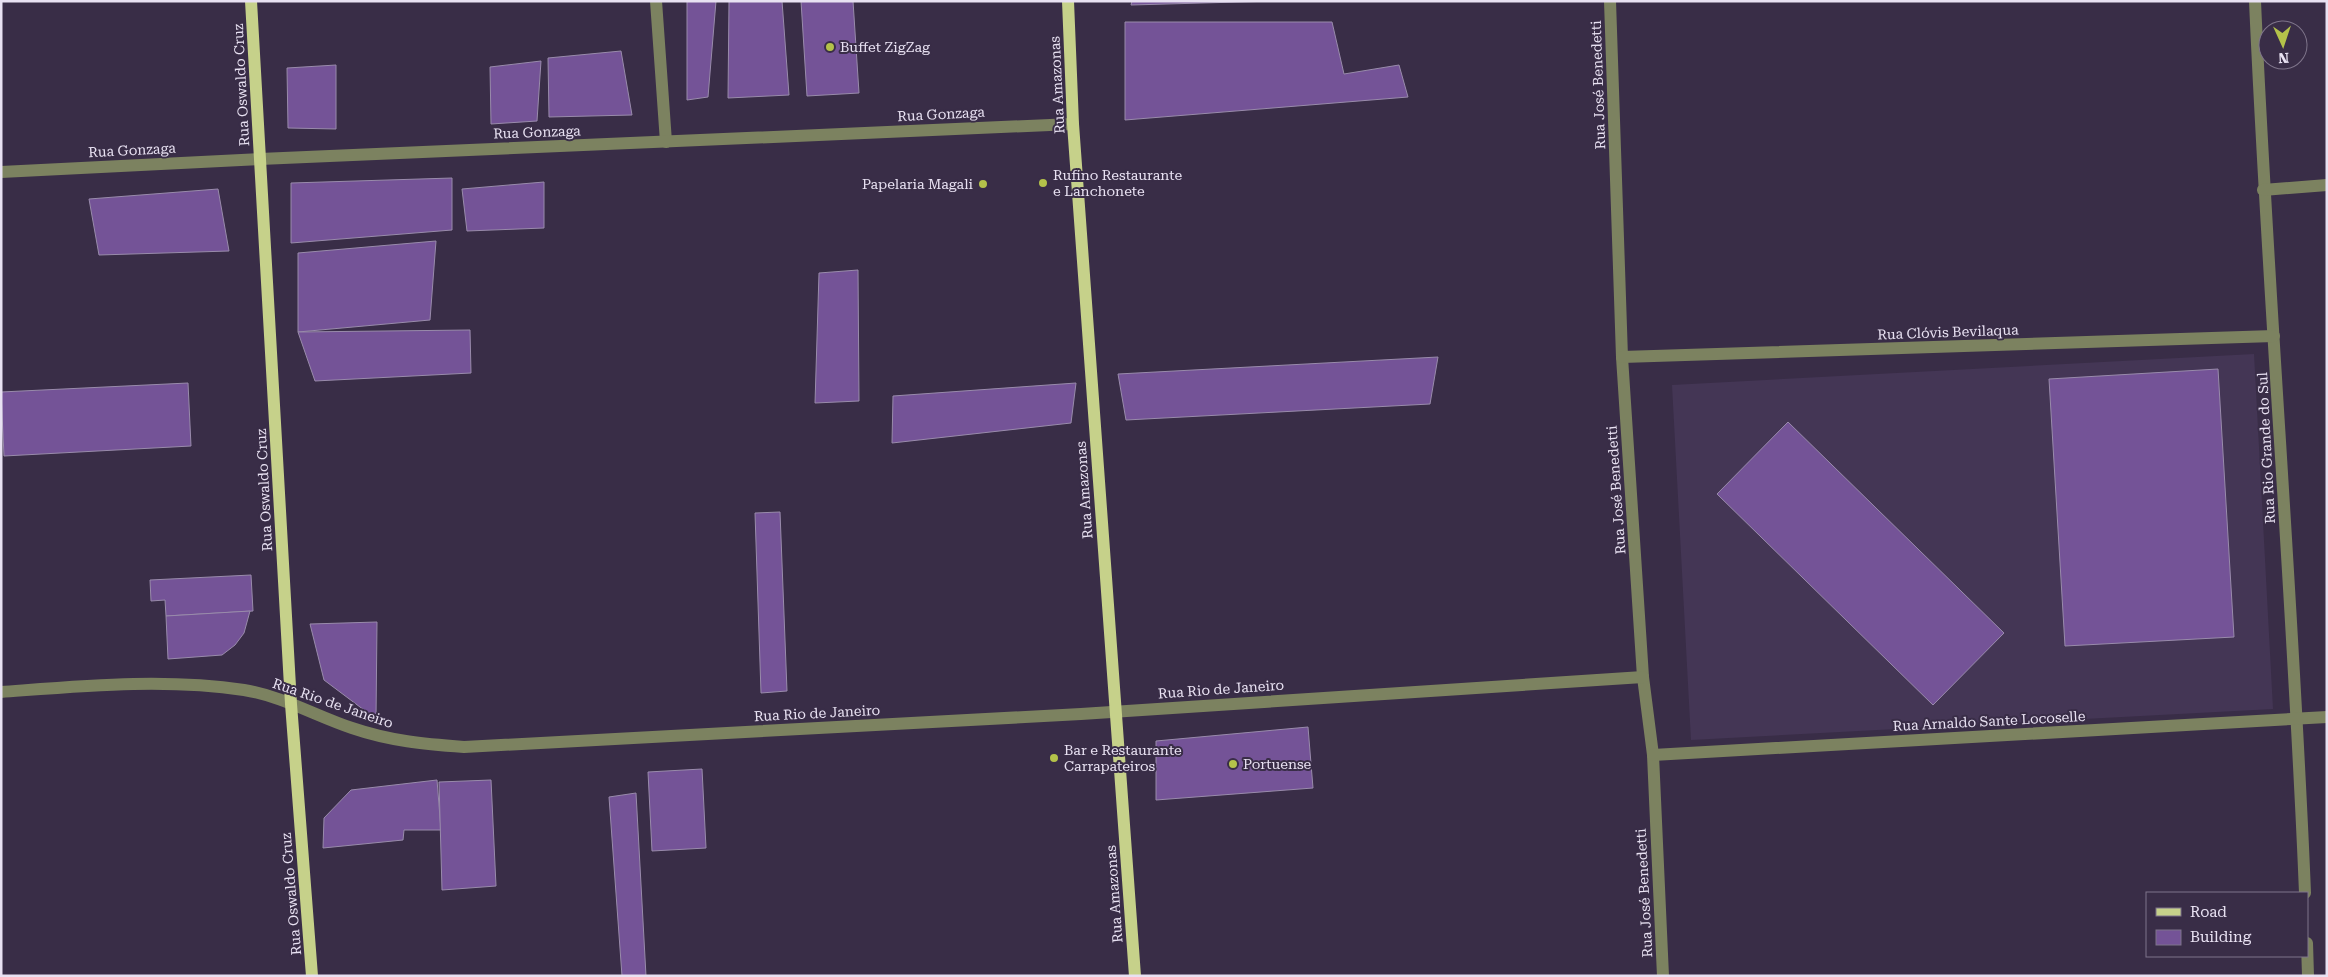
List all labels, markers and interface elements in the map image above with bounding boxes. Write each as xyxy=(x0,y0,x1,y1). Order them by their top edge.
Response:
street label: Rua José Benedetti xyxy=(1588,20,1608,150)
north arrow xyxy=(2258,20,2308,70)
street label: Rua Oswaldo Cruz xyxy=(230,23,252,147)
street label: Rua Amazonas xyxy=(1046,35,1068,134)
place label: Buffet ZigZag xyxy=(840,39,930,55)
marker: Buffet ZigZag xyxy=(824,41,836,53)
text: N xyxy=(2278,50,2289,66)
street label: Rua Gonzaga xyxy=(897,104,986,124)
street label: Rua Gonzaga xyxy=(493,122,581,142)
street label: Rua Gonzaga xyxy=(88,140,177,160)
place label: Rufino Restaurante e Lanchonete xyxy=(1053,167,1182,199)
place label: Papelaria Magali xyxy=(862,176,974,192)
marker: Rufino Restaurante e Lanchonete xyxy=(1037,177,1049,189)
marker: Papelaria Magali xyxy=(977,178,989,190)
street label: Rua Clóvis Bevilaqua xyxy=(1877,322,2019,342)
street label: Rua Rio Grande do Sul xyxy=(2254,371,2278,524)
street label: Rua José Benedetti xyxy=(1603,425,1628,555)
street label: Rua Oswaldo Cruz xyxy=(253,428,275,552)
street label: Rua Amazonas xyxy=(1073,440,1095,539)
street label: Rua Rio de Janeiro xyxy=(271,675,395,731)
street label: Rua Rio de Janeiro xyxy=(1157,677,1285,701)
street label: Rua Rio de Janeiro xyxy=(753,702,881,724)
street label: Rua Arnaldo Sante Locoselle xyxy=(1892,708,2086,734)
place label: Bar e Restaurante Carrapateiros xyxy=(1064,742,1182,774)
marker: Bar e Restaurante Carrapateiros xyxy=(1048,752,1060,764)
place label: Portuense xyxy=(1243,756,1312,772)
marker: Portuense xyxy=(1227,758,1239,770)
street label: Rua José Benedetti xyxy=(1633,828,1655,958)
street label: Rua Oswaldo Cruz xyxy=(278,832,304,956)
street label: Rua Amazonas xyxy=(1103,844,1125,943)
legend xyxy=(2146,892,2308,957)
text: Road xyxy=(2190,903,2227,921)
text: Building xyxy=(2190,928,2252,946)

